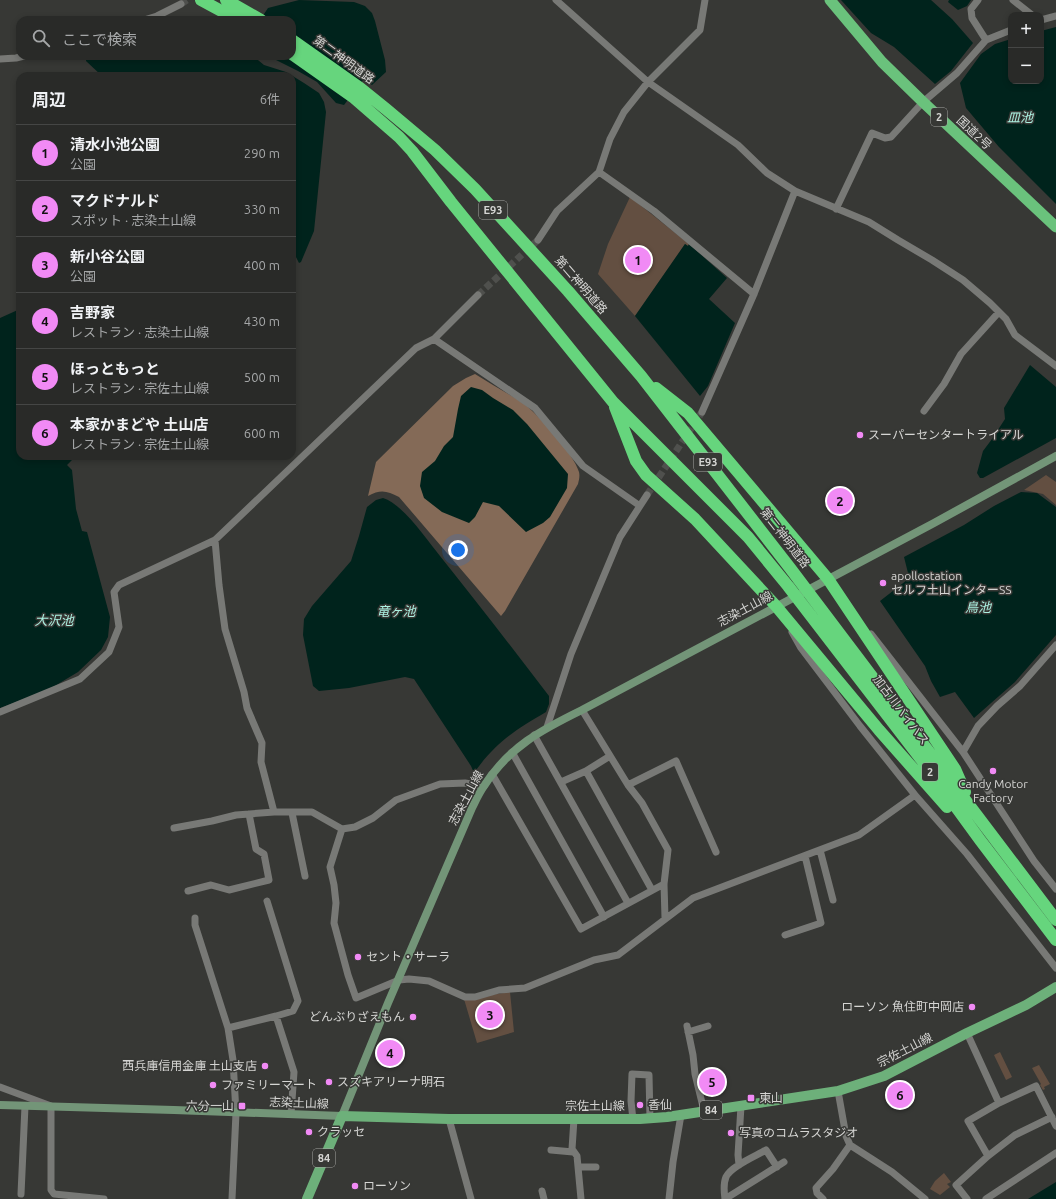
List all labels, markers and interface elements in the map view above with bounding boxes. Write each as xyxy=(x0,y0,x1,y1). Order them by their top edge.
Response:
map controls xyxy=(1008,12,1044,84)
button: + xyxy=(1008,12,1044,48)
search box xyxy=(16,16,296,60)
icon: search xyxy=(30,27,52,49)
text: ここで検索 xyxy=(62,31,137,48)
street label: 第二神明道路 xyxy=(311,33,377,86)
button: − xyxy=(1008,48,1044,84)
text: 周辺 xyxy=(32,90,66,109)
text: 6件 xyxy=(260,92,280,106)
road number: 2 xyxy=(931,108,947,126)
water label: 皿池 xyxy=(1007,110,1035,124)
street label: 国道2号 xyxy=(954,113,994,152)
text: 清水小池公園 xyxy=(70,136,160,153)
text: 1 xyxy=(41,146,49,160)
text: 290 m xyxy=(244,146,280,160)
text: 公園 xyxy=(70,157,96,171)
text: マクドナルド xyxy=(70,192,160,209)
road number: E93 xyxy=(479,201,507,219)
text: 2 xyxy=(41,202,49,216)
text: 330 m xyxy=(244,202,280,216)
text: スポット · 志染土山線 xyxy=(70,213,196,227)
pin: 1 xyxy=(625,245,651,275)
text: 新小谷公園 xyxy=(70,248,145,265)
street label: 第二神明道路 xyxy=(553,253,610,316)
text: 3 xyxy=(41,258,49,272)
text: 400 m xyxy=(244,258,280,272)
text: 公園 xyxy=(70,269,96,283)
text: 吉野家 xyxy=(70,304,115,321)
text: 4 xyxy=(41,314,49,328)
text: 430 m xyxy=(244,314,280,328)
text: レストラン · 志染土山線 xyxy=(70,325,209,339)
text: ほっともっと xyxy=(70,360,160,377)
text: 5 xyxy=(41,370,49,384)
text: 500 m xyxy=(244,370,280,384)
text: レストラン · 宗佐土山線 xyxy=(70,381,209,395)
text: 本家かまどや 土山店 xyxy=(70,416,209,433)
text: 6 xyxy=(41,426,49,440)
text: 600 m xyxy=(244,426,280,440)
place label: スーパーセンタートライアル xyxy=(868,428,1024,441)
marker: スーパーセンタートライアル xyxy=(855,430,865,440)
text: レストラン · 宗佐土山線 xyxy=(70,437,209,451)
road number: E93 xyxy=(694,453,722,471)
pin: 2 xyxy=(827,486,853,516)
street label: 第二神明道路 xyxy=(758,505,813,570)
your location xyxy=(448,540,468,560)
place label: apollostation セルフ土山インターSS xyxy=(891,569,1012,596)
marker: apollostation セルフ土山インターSS xyxy=(878,578,888,588)
street label: 志染土山線 xyxy=(715,589,774,628)
water label: 鳥池 xyxy=(965,600,993,614)
water label: 竜ヶ池 xyxy=(376,604,417,618)
water label: 大沢池 xyxy=(34,613,75,627)
street label: 加古川バイパス xyxy=(871,672,932,747)
road number: 2 xyxy=(922,763,938,781)
marker: Candy Motor Factory xyxy=(988,766,998,776)
street label: 志染土山線 xyxy=(446,768,485,827)
place label: Candy Motor Factory xyxy=(958,777,1028,804)
place label: セント・サーラ xyxy=(366,950,450,963)
marker: セント・サーラ xyxy=(353,952,363,962)
pin: 3 xyxy=(477,1000,503,1030)
place label: ローソン 魚住町中岡店 xyxy=(841,1000,964,1013)
marker: ローソン 魚住町中岡店 xyxy=(967,1002,977,1012)
place label: どんぶりざえもん xyxy=(309,1010,405,1023)
marker: どんぶりざえもん xyxy=(408,1012,418,1022)
street label: 宗佐土山線 xyxy=(875,1030,934,1069)
pin: 4 xyxy=(377,1038,403,1068)
place label: 西兵庫信用金庫 土山支店 xyxy=(122,1059,257,1072)
marker: 西兵庫信用金庫 土山支店 xyxy=(260,1061,270,1071)
pin: 5 xyxy=(699,1067,725,1097)
place label: スズキアリーナ明石 xyxy=(337,1075,445,1088)
marker: スズキアリーナ明石 xyxy=(324,1077,334,1087)
place label: ファミリーマート xyxy=(221,1078,317,1091)
marker: ファミリーマート xyxy=(208,1080,218,1090)
pin: 6 xyxy=(887,1080,913,1110)
place label: 東山 xyxy=(759,1091,783,1104)
marker: 東山 xyxy=(746,1093,756,1103)
street label: 志染土山線 xyxy=(269,1095,329,1110)
place label: 香仙 xyxy=(648,1098,672,1111)
place label: 六分一山 xyxy=(186,1099,234,1112)
street label: 宗佐土山線 xyxy=(565,1099,625,1112)
marker: 香仙 xyxy=(635,1100,645,1110)
marker: 六分一山 xyxy=(237,1101,247,1111)
road number: 84 xyxy=(700,1101,722,1119)
place label: クラッセ xyxy=(317,1125,365,1138)
place label: 写真のコムラスタジオ xyxy=(739,1126,858,1139)
marker: クラッセ xyxy=(304,1127,314,1137)
marker: 写真のコムラスタジオ xyxy=(726,1128,736,1138)
road number: 84 xyxy=(313,1149,335,1167)
place label: ローソン xyxy=(363,1179,411,1192)
marker: ローソン xyxy=(350,1181,360,1191)

